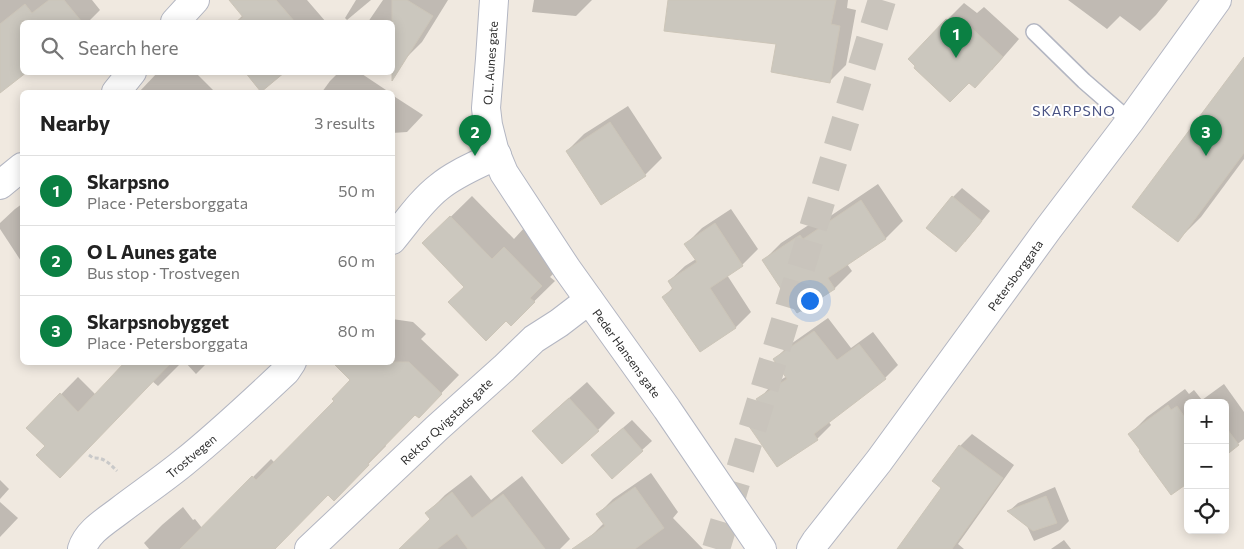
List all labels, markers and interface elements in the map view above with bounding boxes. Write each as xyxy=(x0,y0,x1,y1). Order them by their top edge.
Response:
pin: 1 xyxy=(940,17,972,58)
search box xyxy=(20,20,395,75)
street label: O.L. Aunes gate xyxy=(480,21,500,105)
icon: search xyxy=(38,34,66,62)
text: Search here xyxy=(78,36,178,59)
district label: SKARPSNO xyxy=(1032,102,1116,119)
text: Nearby xyxy=(40,110,110,135)
text: 3 results xyxy=(314,113,375,132)
pin: 2 xyxy=(459,115,491,156)
pin: 3 xyxy=(1190,115,1222,156)
text: Skarpsno xyxy=(87,170,169,193)
text: 1 xyxy=(52,181,60,200)
text: 50 m xyxy=(338,181,375,200)
text: Place · Petersborggata xyxy=(87,193,248,212)
street label: Petersborggata xyxy=(985,237,1045,313)
text: O L Aunes gate xyxy=(87,240,217,263)
text: 2 xyxy=(51,251,61,270)
text: 60 m xyxy=(338,251,375,270)
text: Bus stop · Trostvegen xyxy=(87,263,240,282)
your location xyxy=(797,288,823,314)
street label: Peder Hansens gate xyxy=(590,306,664,400)
text: Skarpsnobygget xyxy=(87,310,229,333)
text: 3 xyxy=(51,321,61,340)
text: 80 m xyxy=(338,321,375,340)
text: Place · Petersborggata xyxy=(87,333,248,352)
street label: Rektor Qvigstads gate xyxy=(397,375,495,467)
map controls xyxy=(1184,399,1229,534)
button: + xyxy=(1184,399,1229,444)
street label: Trostvegen xyxy=(163,431,219,481)
button: − xyxy=(1184,444,1229,489)
button: locate xyxy=(1184,489,1229,534)

